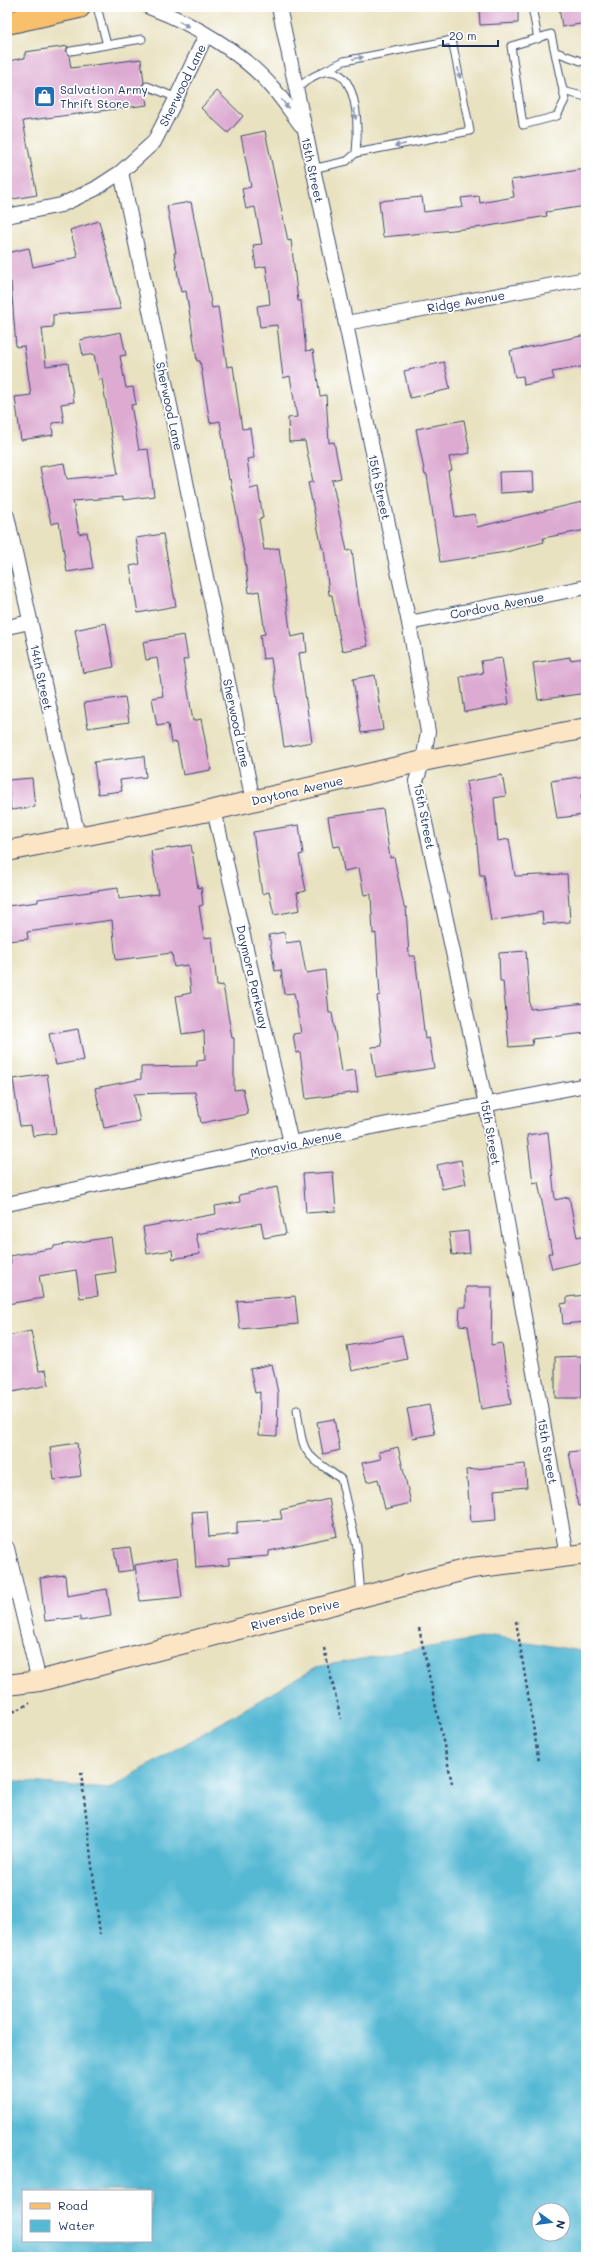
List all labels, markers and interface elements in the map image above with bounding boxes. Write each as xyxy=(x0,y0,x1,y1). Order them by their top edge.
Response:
one-way arrow xyxy=(179,20,190,27)
scale bar xyxy=(443,22,498,48)
text: 20 m xyxy=(449,27,477,43)
street label: Sherwood Lane xyxy=(155,41,209,129)
one-way arrow xyxy=(352,55,364,61)
one-way arrow xyxy=(456,67,462,79)
place label: Salvation Army Thrift Store xyxy=(60,81,148,111)
shop icon: Salvation Army Thrift Store xyxy=(32,83,58,109)
one-way arrow xyxy=(281,98,289,109)
one-way arrow xyxy=(352,108,358,120)
street label: 15th Street xyxy=(298,136,328,204)
one-way arrow xyxy=(394,142,406,148)
street label: Ridge Avenue xyxy=(426,286,506,316)
street label: Sherwood Lane xyxy=(153,360,187,452)
street label: 15th Street xyxy=(365,453,395,521)
street label: Cordova Avenue xyxy=(449,588,545,622)
street label: 14th Street xyxy=(27,643,57,711)
street label: Sherwood Lane xyxy=(220,677,254,769)
street label: Daytona Avenue xyxy=(249,772,345,808)
street label: 15th Street xyxy=(411,782,439,850)
street label: Daymora Parkway xyxy=(233,923,273,1031)
street label: 15th Street xyxy=(477,1098,505,1166)
street label: Moravia Avenue xyxy=(249,1126,343,1160)
street label: 15th Street xyxy=(534,1417,562,1485)
street label: Riverside Drive xyxy=(249,1594,341,1634)
legend xyxy=(22,2190,152,2242)
text: Road xyxy=(58,2197,88,2213)
north arrow xyxy=(531,2202,571,2242)
text: Water xyxy=(58,2217,95,2233)
text: N xyxy=(553,2219,569,2230)

